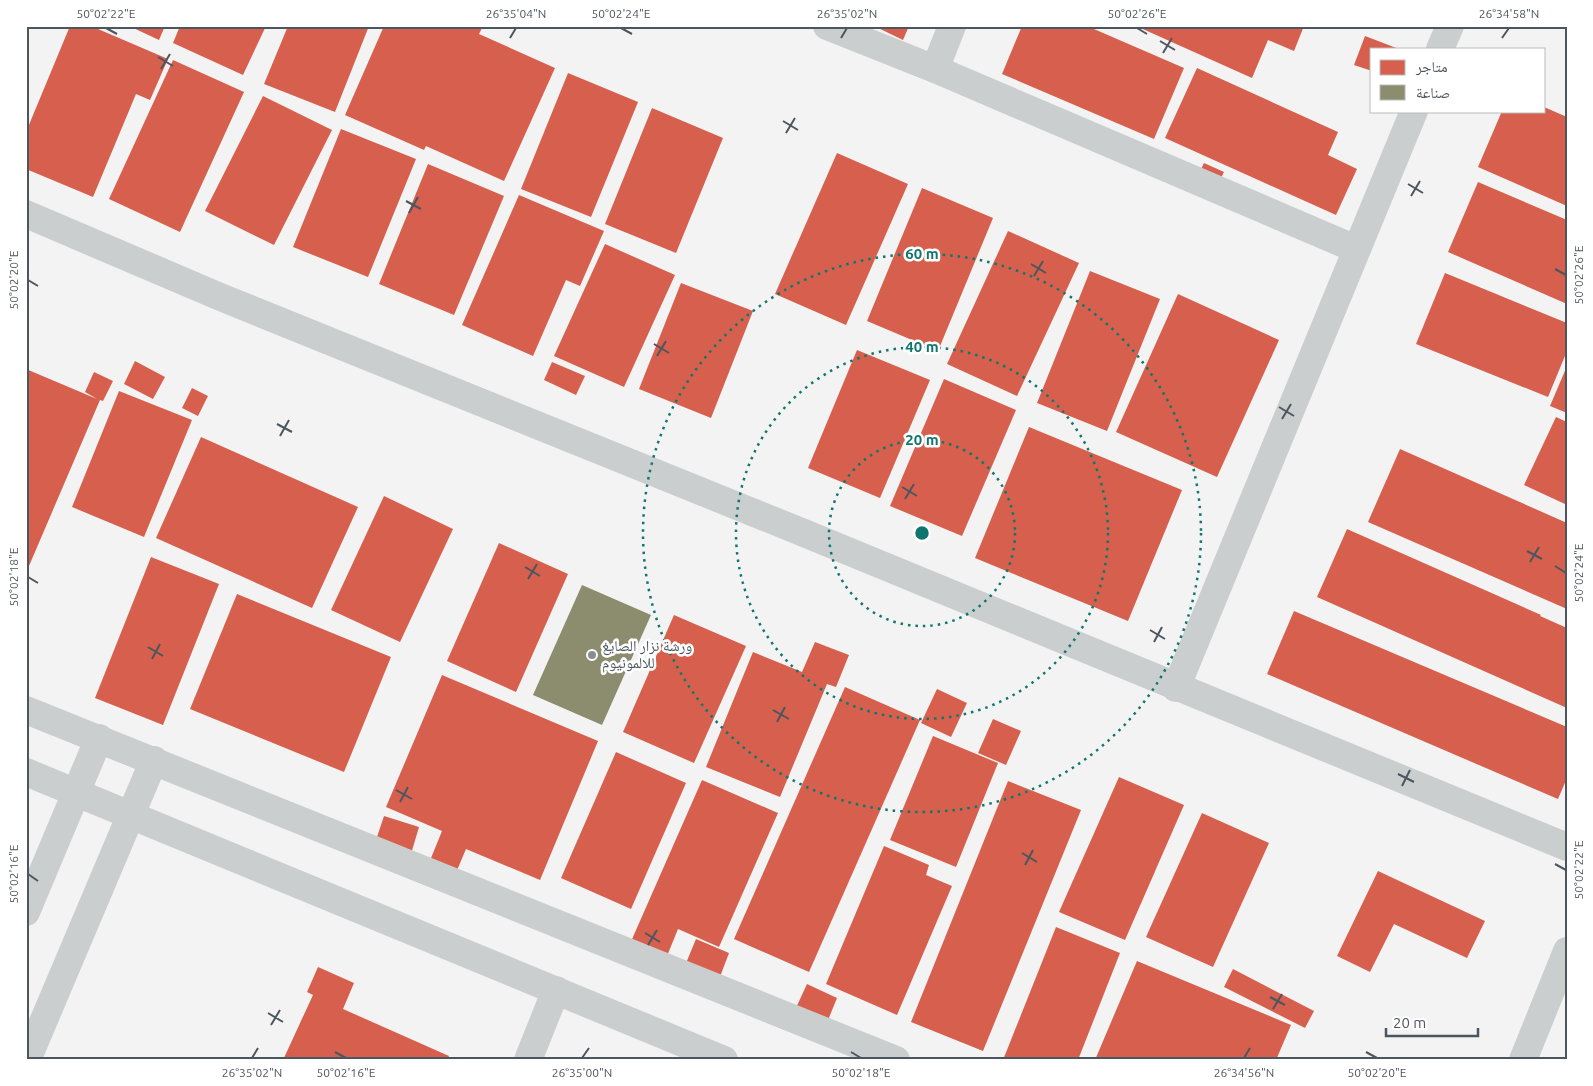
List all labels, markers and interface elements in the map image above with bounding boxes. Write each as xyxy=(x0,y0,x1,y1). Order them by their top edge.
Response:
text: 50°02'22"E xyxy=(77,7,136,20)
text: 26°35'04"N xyxy=(486,7,546,20)
text: 50°02'24"E xyxy=(592,7,651,20)
text: 26°35'02"N xyxy=(817,7,877,20)
text: 50°02'26"E xyxy=(1108,7,1167,20)
text: 26°34'58"N xyxy=(1479,7,1539,20)
legend xyxy=(1370,48,1546,112)
text: متاجر xyxy=(1415,58,1448,76)
text: صناعة xyxy=(1416,84,1450,101)
text: 60 m xyxy=(905,245,939,262)
text: 50°02'26"E xyxy=(1572,245,1585,304)
text: 50°02'20"E xyxy=(7,250,20,309)
text: 40 m xyxy=(905,338,939,355)
text: 20 m xyxy=(905,431,939,448)
centre of rings xyxy=(913,524,931,542)
text: 50°02'24"E xyxy=(1572,543,1585,602)
text: 50°02'18"E xyxy=(7,547,20,606)
place label: ورشة نزار الصايغ للالمونيوم xyxy=(602,637,692,673)
marker: ورشة نزار الصايغ للالمونيوم xyxy=(586,649,598,661)
text: 50°02'22"E xyxy=(1572,840,1585,899)
text: 50°02'16"E xyxy=(7,844,20,903)
scale bar xyxy=(1386,1006,1478,1038)
text: 20 m xyxy=(1393,1014,1426,1031)
text: 26°35'02"N xyxy=(222,1066,282,1079)
text: 50°02'16"E xyxy=(317,1066,376,1079)
text: 26°35'00"N xyxy=(552,1066,612,1079)
text: 50°02'18"E xyxy=(832,1066,891,1079)
text: 26°34'56"N xyxy=(1214,1066,1274,1079)
text: 50°02'20"E xyxy=(1348,1066,1407,1079)

